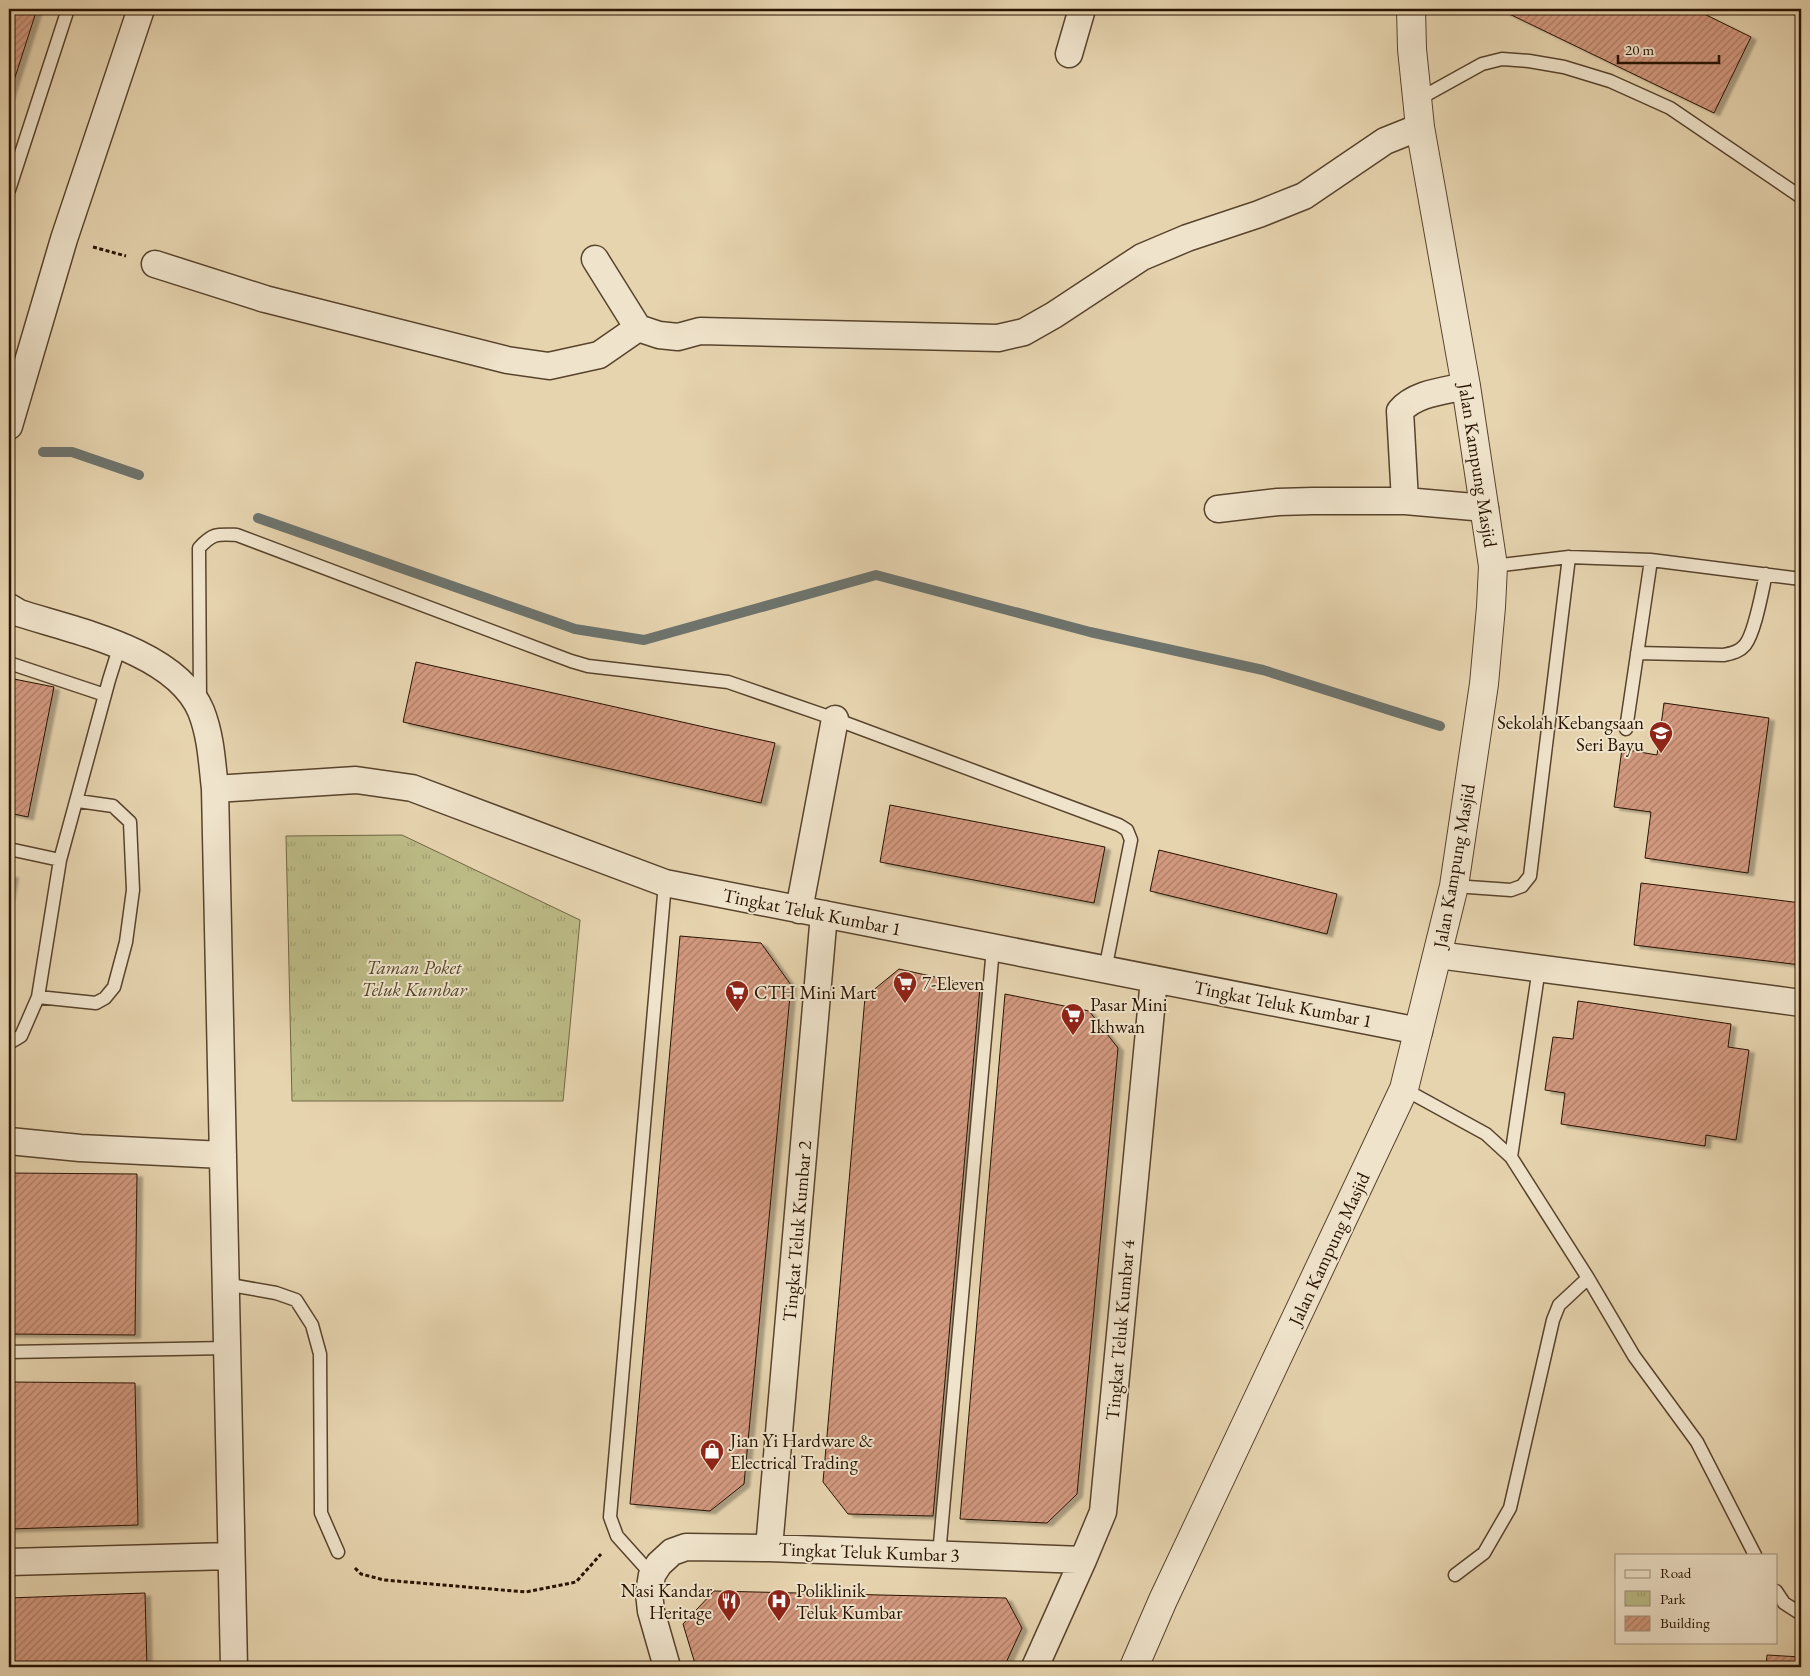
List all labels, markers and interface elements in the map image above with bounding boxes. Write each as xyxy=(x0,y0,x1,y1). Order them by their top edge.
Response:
scale bar xyxy=(1618,32,1719,64)
text: 20 m xyxy=(1625,40,1654,59)
street label: Jalan Kampung Masjid xyxy=(1452,379,1503,549)
place label: Sekolah Kebangsaan Seri Bayu xyxy=(1497,710,1644,757)
school or university icon: Sekolah Kebangsaan Seri Bayu xyxy=(1648,720,1674,754)
street label: Jalan Kampung Masjid xyxy=(1427,782,1481,952)
street label: Tingkat Teluk Kumbar 1 xyxy=(721,882,903,942)
park label: Taman Poket Teluk Kumbar xyxy=(361,955,468,1002)
supermarket icon: 7-Eleven xyxy=(892,970,918,1004)
place label: 7-Eleven xyxy=(922,971,984,996)
street label: Tingkat Teluk Kumbar 1 xyxy=(1192,974,1374,1034)
supermarket icon: CTH Mini Mart xyxy=(724,979,750,1013)
place label: CTH Mini Mart xyxy=(754,980,876,1005)
place label: Pasar Mini Ikhwan xyxy=(1090,992,1168,1039)
supermarket icon: Pasar Mini Ikhwan xyxy=(1060,1002,1086,1036)
street label: Tingkat Teluk Kumbar 2 xyxy=(777,1140,817,1322)
street label: Jalan Kampung Masjid xyxy=(1282,1168,1376,1331)
street label: Tingkat Teluk Kumbar 4 xyxy=(1100,1238,1140,1421)
place label: Jian Yi Hardware & Electrical Trading xyxy=(728,1428,873,1475)
shop icon: Jian Yi Hardware & Electrical Trading xyxy=(699,1438,725,1472)
street label: Tingkat Teluk Kumbar 3 xyxy=(778,1536,960,1568)
legend xyxy=(1615,1554,1778,1644)
text: Road xyxy=(1660,1563,1692,1582)
place label: Nasi Kandar Heritage xyxy=(621,1578,713,1625)
place label: Poliklinik Teluk Kumbar xyxy=(796,1578,903,1625)
restaurant icon: Nasi Kandar Heritage xyxy=(716,1588,742,1622)
hospital icon: Poliklinik Teluk Kumbar xyxy=(766,1588,792,1622)
text: Park xyxy=(1660,1589,1687,1608)
text: Building xyxy=(1660,1613,1710,1632)

